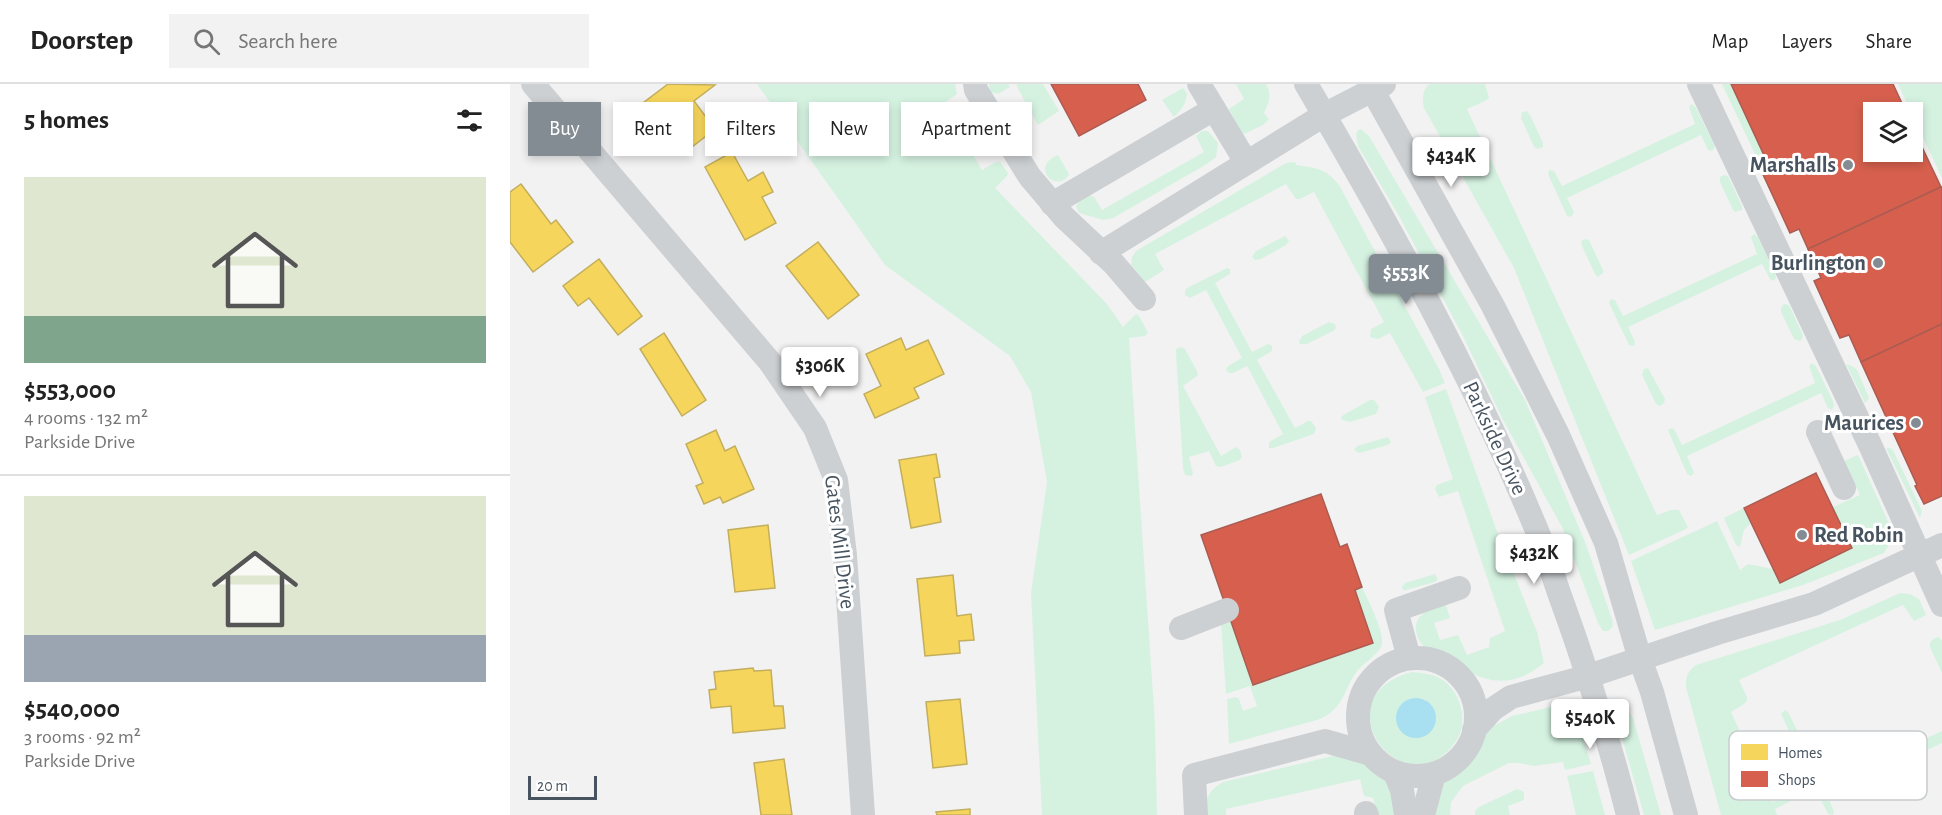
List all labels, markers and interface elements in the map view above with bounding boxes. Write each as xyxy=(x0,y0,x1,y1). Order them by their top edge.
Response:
search box xyxy=(169,14,589,68)
icon: search xyxy=(190,25,223,58)
text: Doorstep xyxy=(30,27,133,55)
text: Search here xyxy=(238,30,338,52)
text: Map xyxy=(1712,31,1748,52)
text: Layers xyxy=(1781,31,1832,52)
text: Share xyxy=(1865,31,1912,52)
chip: Buy xyxy=(528,102,601,156)
chip: Rent xyxy=(613,102,693,156)
chip: Filters xyxy=(705,102,797,156)
chip: New xyxy=(809,102,889,156)
chip: Apartment xyxy=(901,102,1032,156)
map controls xyxy=(1863,102,1923,162)
button: layers xyxy=(1863,102,1923,162)
icon: filters xyxy=(453,104,486,137)
text: 5 homes xyxy=(24,107,109,133)
pin: $434K xyxy=(1409,137,1493,188)
text: $434K xyxy=(1426,146,1476,166)
place label: Marshalls xyxy=(1750,154,1836,176)
marker: Marshalls xyxy=(1841,158,1855,172)
icon: home xyxy=(201,216,309,324)
place label: Burlington xyxy=(1771,252,1866,274)
pin: $553K xyxy=(1364,254,1448,305)
marker: Burlington xyxy=(1871,256,1885,270)
text: $553K xyxy=(1383,263,1429,283)
pin: $306K xyxy=(778,347,862,398)
text: $306K xyxy=(795,356,845,376)
text: $553,000 xyxy=(24,377,116,403)
street label: Parkside Drive xyxy=(1459,378,1531,498)
text: 4 rooms · 132 m² xyxy=(24,408,148,428)
place label: Maurices xyxy=(1824,412,1904,434)
marker: Maurices xyxy=(1909,416,1923,430)
text: Parkside Drive xyxy=(24,432,135,452)
street label: Gates Mill Drive xyxy=(821,474,859,610)
place label: Red Robin xyxy=(1814,524,1904,546)
marker: Red Robin xyxy=(1795,528,1809,542)
pin: $432K xyxy=(1492,534,1576,585)
icon: home xyxy=(201,535,309,643)
text: $432K xyxy=(1510,543,1558,563)
text: $540,000 xyxy=(24,696,120,722)
pin: $540K xyxy=(1548,699,1632,750)
text: $540K xyxy=(1565,708,1615,728)
text: 3 rooms · 92 m² xyxy=(24,727,141,747)
legend xyxy=(1729,731,1927,800)
text: Homes xyxy=(1778,745,1822,761)
text: Parkside Drive xyxy=(24,751,135,771)
text: Shops xyxy=(1778,772,1816,788)
scale bar xyxy=(528,773,597,800)
text: 20 m xyxy=(537,778,568,794)

